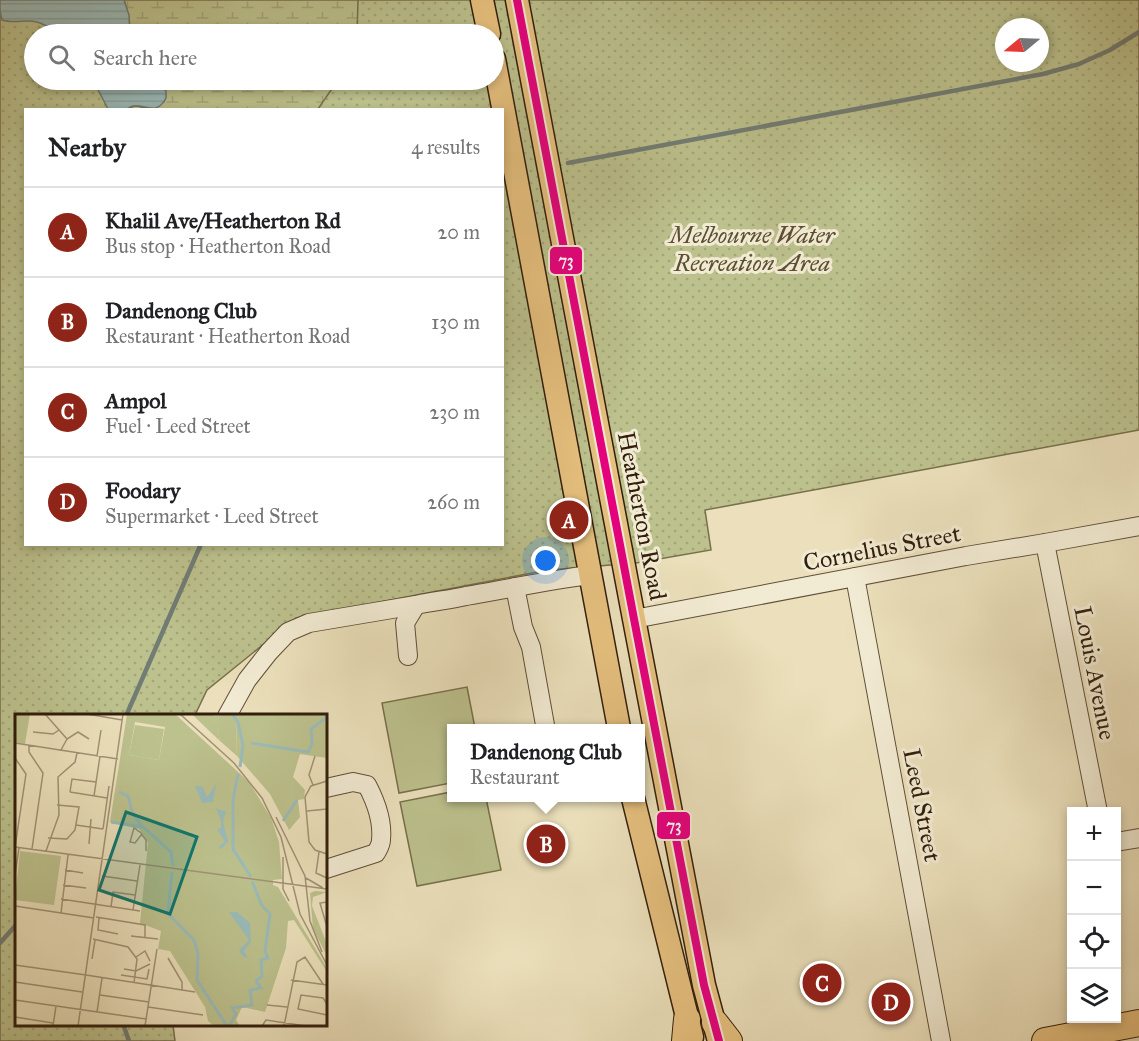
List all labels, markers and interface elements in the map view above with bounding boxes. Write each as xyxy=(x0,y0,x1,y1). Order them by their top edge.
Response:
north arrow xyxy=(995,18,1049,72)
search box xyxy=(24,24,504,90)
icon: search xyxy=(45,41,78,74)
text: Search here xyxy=(93,44,197,71)
text: Nearby xyxy=(48,131,126,163)
text: 4 results xyxy=(411,135,480,159)
text: Khalil Ave/Heatherton Rd xyxy=(105,207,341,234)
text: A xyxy=(61,220,74,244)
text: 20 m xyxy=(437,220,480,244)
park label: Melbourne Water Recreation Area xyxy=(667,220,837,278)
text: Bus stop · Heatherton Road xyxy=(105,234,331,258)
line badge: 73 xyxy=(549,246,583,275)
text: 73 xyxy=(559,251,573,271)
text: Dandenong Club xyxy=(105,297,257,324)
text: B xyxy=(61,310,74,334)
text: 130 m xyxy=(431,310,480,334)
text: Restaurant · Heatherton Road xyxy=(105,324,350,348)
text: Ampol xyxy=(105,387,166,414)
text: C xyxy=(61,400,74,424)
text: 230 m xyxy=(429,400,480,424)
text: Fuel · Leed Street xyxy=(105,414,251,438)
street label: Heatherton Road xyxy=(611,429,673,603)
text: Foodary xyxy=(105,477,180,504)
text: D xyxy=(60,490,75,514)
text: 260 m xyxy=(427,490,480,514)
pin: A xyxy=(550,498,588,542)
text: Supermarket · Leed Street xyxy=(105,504,319,528)
street label: Cornelius Street xyxy=(801,518,964,578)
your location xyxy=(531,546,560,575)
street label: Louis Avenue xyxy=(1067,604,1123,742)
inset map xyxy=(15,714,327,1026)
popup xyxy=(447,724,645,802)
text: Dandenong Club xyxy=(470,738,622,765)
street label: Leed Street xyxy=(896,746,948,865)
text: Restaurant xyxy=(470,765,560,789)
map controls xyxy=(1067,807,1121,1023)
button: + xyxy=(1067,807,1121,861)
line badge: 73 xyxy=(656,811,691,840)
text: 73 xyxy=(667,816,681,836)
pin: B xyxy=(526,822,566,866)
button: − xyxy=(1067,861,1121,915)
button: locate xyxy=(1067,915,1121,969)
pin: C xyxy=(802,960,842,1006)
button: layers xyxy=(1067,969,1121,1023)
pin: D xyxy=(872,980,910,1024)

